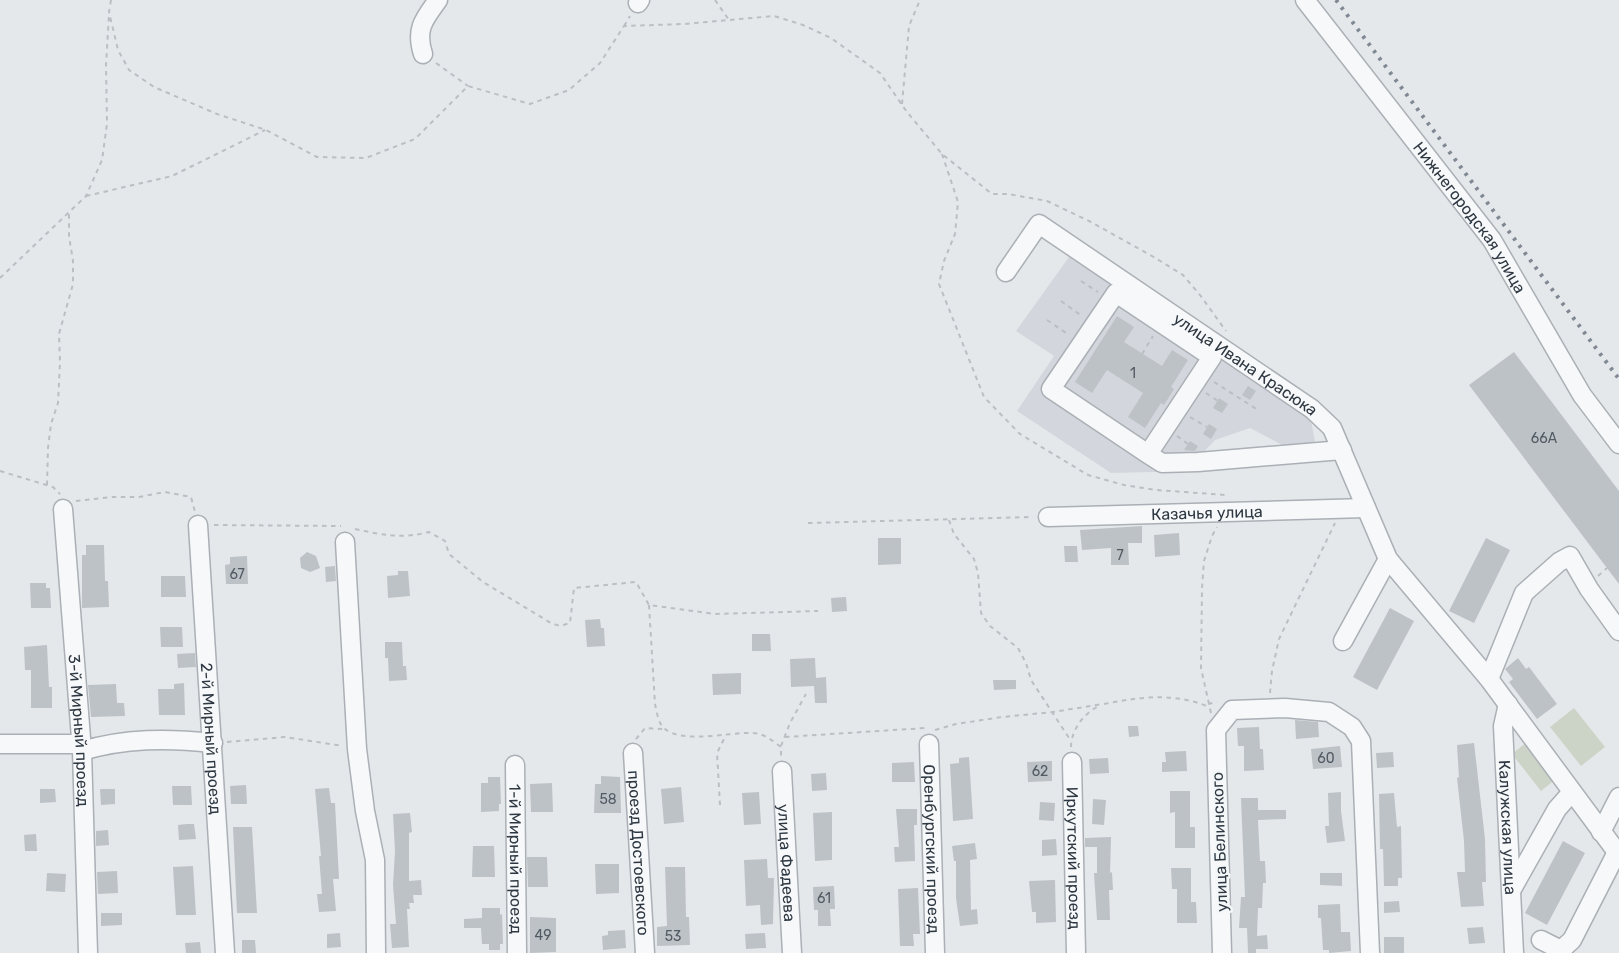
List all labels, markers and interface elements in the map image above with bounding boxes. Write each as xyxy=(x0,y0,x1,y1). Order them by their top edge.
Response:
street label: Нижнегородская улица xyxy=(1409,138,1530,297)
street label: улица Ивана Красюка xyxy=(1170,309,1322,420)
house number: 1 xyxy=(1130,365,1136,382)
house number: 66А xyxy=(1531,430,1558,447)
street label: Казачья улица xyxy=(1151,502,1263,524)
house number: 7 xyxy=(1116,547,1124,564)
house number: 67 xyxy=(229,566,245,583)
street label: 3-й Мирный проезд xyxy=(64,653,93,807)
street label: 2-й Мирный проезд xyxy=(197,662,225,816)
house number: 60 xyxy=(1317,750,1335,767)
street label: Калужская улица xyxy=(1495,760,1520,895)
house number: 62 xyxy=(1032,763,1048,780)
street label: Оренбургский проезд xyxy=(920,764,943,934)
street label: проезд Достоевского xyxy=(624,770,653,936)
street label: улица Белинского xyxy=(1208,772,1231,912)
street label: 1-й Мирный проезд xyxy=(505,784,526,935)
street label: Иркутский проезд xyxy=(1063,786,1085,930)
house number: 58 xyxy=(599,791,617,808)
street label: улица Фадеева xyxy=(774,804,799,922)
house number: 61 xyxy=(817,890,831,907)
house number: 49 xyxy=(535,927,551,944)
house number: 53 xyxy=(665,928,681,945)

